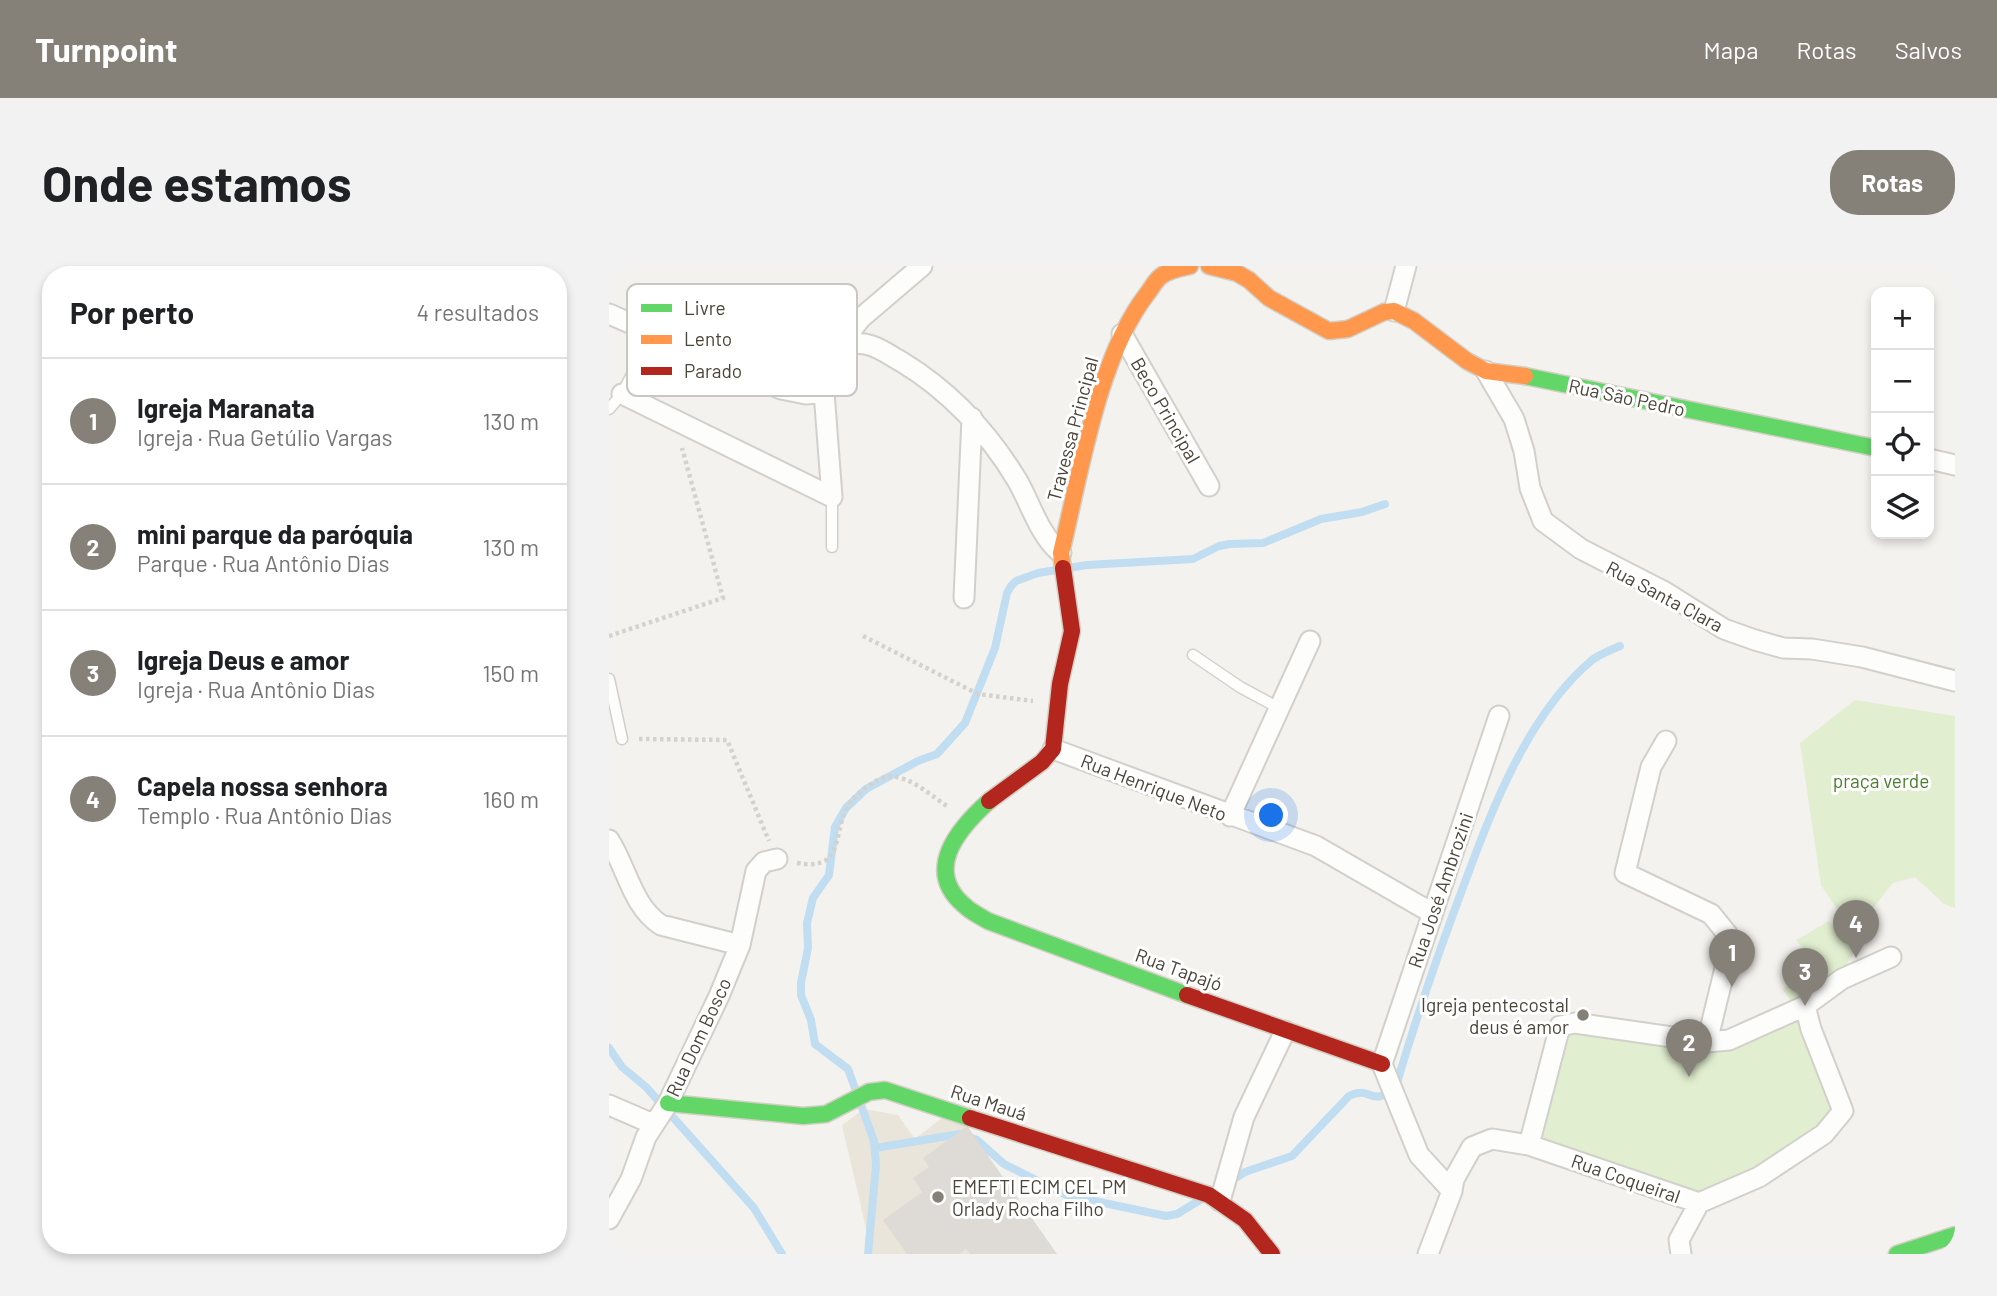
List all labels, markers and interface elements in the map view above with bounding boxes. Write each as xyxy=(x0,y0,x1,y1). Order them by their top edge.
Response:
text: Turnpoint xyxy=(35,29,177,69)
text: Mapa xyxy=(1704,35,1759,64)
text: Rotas xyxy=(1797,35,1857,64)
text: Salvos xyxy=(1895,35,1962,64)
button: Rotas xyxy=(1830,150,1955,215)
text: Onde estamos xyxy=(42,153,351,212)
legend xyxy=(627,284,857,396)
map controls xyxy=(1871,287,1934,539)
button: + xyxy=(1871,287,1934,350)
text: Por perto xyxy=(70,294,194,330)
text: Livre xyxy=(684,296,726,319)
text: 4 resultados xyxy=(416,298,539,326)
text: Lento xyxy=(684,327,732,350)
button: − xyxy=(1871,350,1934,413)
street label: Beco Principal xyxy=(1126,353,1206,467)
street label: Travessa Principal xyxy=(1042,354,1102,504)
text: Parado xyxy=(684,359,742,382)
street label: Rua São Pedro xyxy=(1567,373,1687,421)
text: Igreja Maranata xyxy=(137,392,315,423)
text: 1 xyxy=(89,407,97,435)
text: 130 m xyxy=(482,407,539,435)
button: locate xyxy=(1871,413,1934,476)
text: Igreja · Rua Getúlio Vargas xyxy=(137,423,393,451)
button: layers xyxy=(1871,476,1934,539)
text: mini parque da paróquia xyxy=(137,518,413,549)
text: 2 xyxy=(87,533,99,561)
text: 130 m xyxy=(482,533,539,561)
text: Parque · Rua Antônio Dias xyxy=(137,549,389,577)
street label: Rua Santa Clara xyxy=(1603,556,1727,636)
text: Igreja Deus e amor xyxy=(137,644,350,675)
text: 3 xyxy=(87,659,99,687)
text: 150 m xyxy=(483,659,539,687)
text: Igreja · Rua Antônio Dias xyxy=(137,675,375,703)
street label: Rua Henrique Neto xyxy=(1078,749,1230,825)
park label: praça verde xyxy=(1833,769,1929,792)
text: Capela nossa senhora xyxy=(137,770,388,801)
text: 4 xyxy=(86,785,100,813)
text: 160 m xyxy=(482,785,539,813)
your location xyxy=(1254,798,1288,832)
text: Templo · Rua Antônio Dias xyxy=(137,801,392,829)
street label: Rua José Ambrozini xyxy=(1403,809,1477,971)
pin: 4 xyxy=(1833,900,1879,958)
pin: 1 xyxy=(1709,929,1755,987)
street label: Rua Tapajó xyxy=(1133,943,1225,995)
pin: 3 xyxy=(1782,948,1828,1006)
street label: Rua Dom Bosco xyxy=(660,974,736,1100)
place label: Igreja pentecostal deus é amor xyxy=(1421,993,1569,1038)
marker: Igreja pentecostal deus é amor xyxy=(1575,1007,1591,1023)
pin: 2 xyxy=(1666,1019,1712,1077)
street label: Rua Mauá xyxy=(948,1079,1030,1125)
street label: Rua Coqueiral xyxy=(1568,1149,1684,1207)
place label: EMEFTI ECIM CEL PM Orlady Rocha Filho xyxy=(952,1175,1127,1220)
marker: EMEFTI ECIM CEL PM Orlady Rocha Filho xyxy=(930,1189,946,1205)

